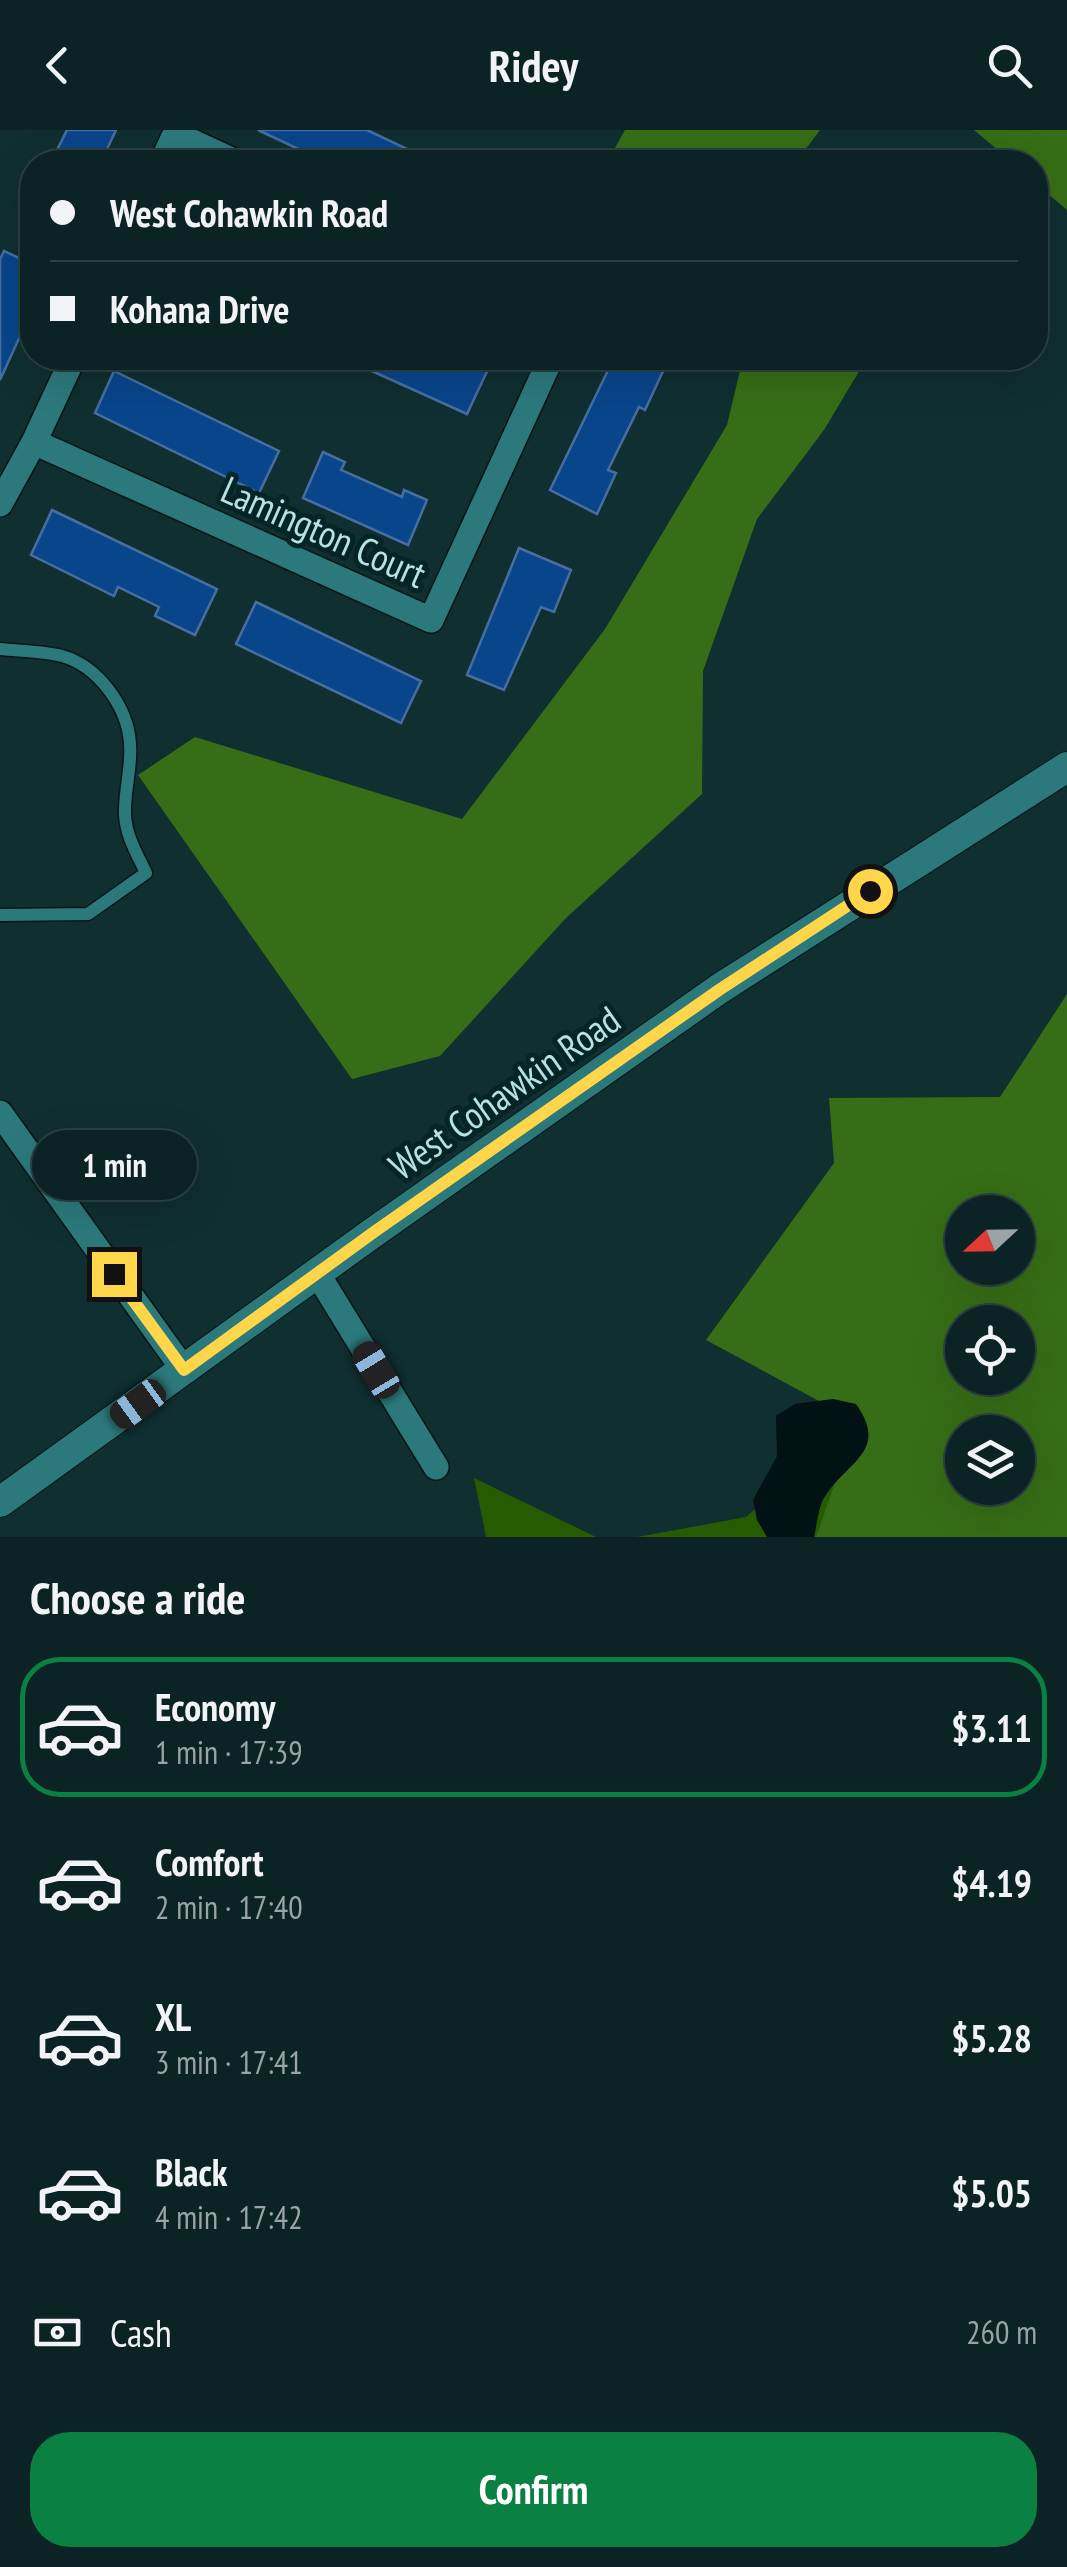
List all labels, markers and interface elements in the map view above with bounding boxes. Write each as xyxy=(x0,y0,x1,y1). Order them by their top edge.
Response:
text: Ridey xyxy=(489,36,578,94)
icon: back xyxy=(30,38,85,93)
icon: search xyxy=(982,38,1037,93)
text: West Cohawkin Road xyxy=(110,188,388,237)
text: Kohana Drive xyxy=(110,284,290,333)
street label: Lamington Court xyxy=(214,464,434,598)
route start xyxy=(848,869,893,914)
street label: West Cohawkin Road xyxy=(379,994,629,1190)
callout: 1 min xyxy=(32,1129,196,1199)
text: 1 min xyxy=(82,1144,147,1186)
north arrow xyxy=(945,1195,1035,1285)
map controls xyxy=(945,1195,1035,1505)
route end xyxy=(92,1252,137,1297)
button: locate xyxy=(945,1305,1035,1395)
car xyxy=(348,1337,404,1403)
car xyxy=(105,1374,171,1434)
button: layers xyxy=(945,1415,1035,1505)
text: Choose a ride xyxy=(30,1568,245,1626)
icon: car xyxy=(35,1682,125,1772)
text: Economy xyxy=(155,1682,275,1731)
text: $3.11 xyxy=(951,1703,1032,1752)
text: 1 min · 17:39 xyxy=(155,1731,303,1773)
icon: car xyxy=(35,1837,125,1927)
text: Comfort xyxy=(155,1837,264,1886)
text: $4.19 xyxy=(951,1858,1032,1907)
text: 2 min · 17:40 xyxy=(155,1886,303,1928)
icon: car xyxy=(35,1992,125,2082)
text: XL xyxy=(155,1992,191,2041)
text: $5.28 xyxy=(951,2013,1032,2062)
text: 3 min · 17:41 xyxy=(155,2041,303,2083)
icon: car xyxy=(35,2147,125,2237)
text: Black xyxy=(155,2147,228,2196)
text: $5.05 xyxy=(951,2168,1032,2217)
text: 4 min · 17:42 xyxy=(155,2196,303,2238)
icon: cash xyxy=(30,2305,85,2360)
text: Cash xyxy=(110,2308,172,2357)
text: 260 m xyxy=(966,2311,1037,2353)
button: Confirm xyxy=(30,2432,1037,2547)

